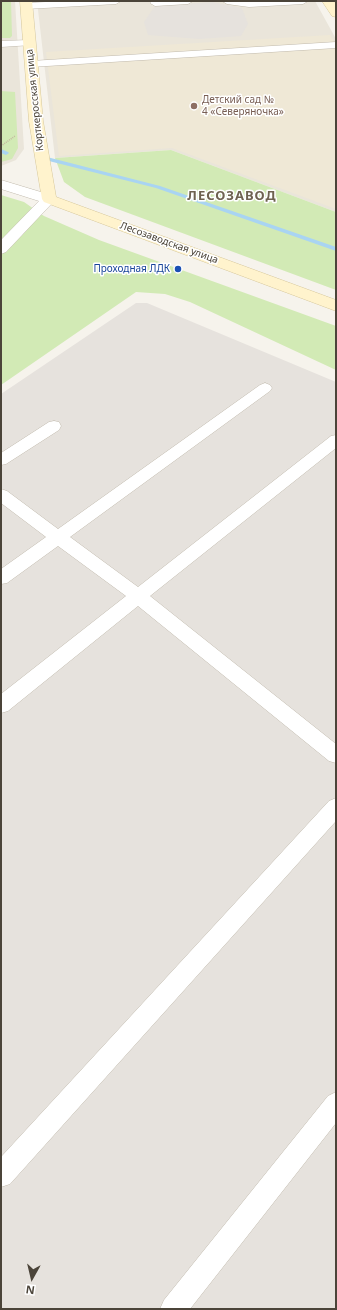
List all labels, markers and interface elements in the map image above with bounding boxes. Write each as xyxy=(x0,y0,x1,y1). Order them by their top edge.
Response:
street label: Корткеросская улица xyxy=(24,48,46,152)
place label: Детский сад № 4 «Северяночка» xyxy=(202,94,284,118)
marker: Детский сад № 4 «Северяночка» xyxy=(189,101,199,111)
district label: ЛЕСОЗАВОД xyxy=(187,188,277,204)
street label: Лесозаводская улица xyxy=(118,220,220,266)
place label: Проходная ЛДК xyxy=(93,263,170,275)
marker: Проходная ЛДК xyxy=(173,264,183,274)
north arrow xyxy=(12,1258,52,1298)
text: N xyxy=(25,1282,36,1298)

